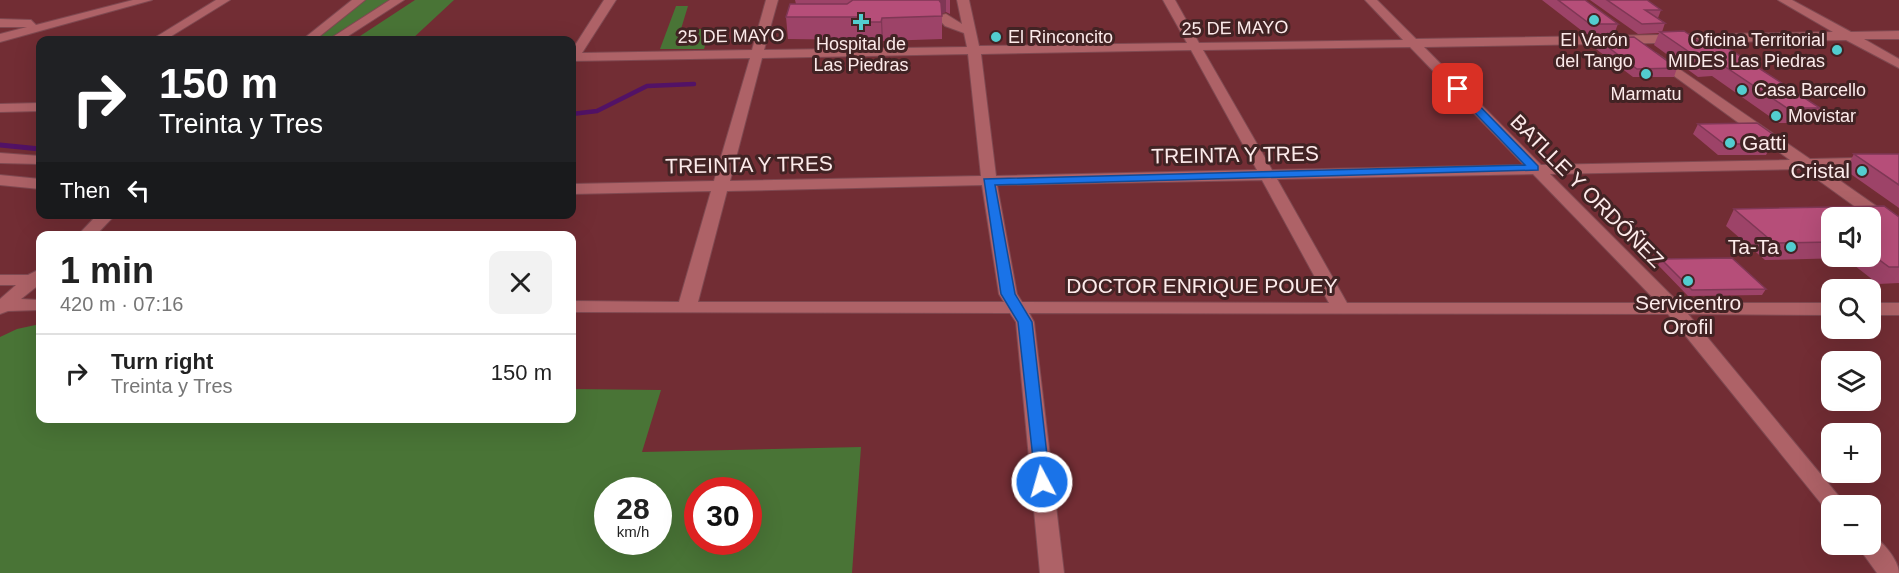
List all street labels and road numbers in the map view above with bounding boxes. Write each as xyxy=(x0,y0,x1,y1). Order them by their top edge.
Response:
street label: 25 DE MAYO xyxy=(1181,17,1289,39)
street label: 25 DE MAYO xyxy=(677,25,785,47)
street label: BATLLE Y ORDÓÑEZ xyxy=(1506,109,1669,272)
street label: TREINTA Y TRES xyxy=(1151,142,1319,167)
street label: TREINTA Y TRES xyxy=(665,152,833,177)
street label: DOCTOR ENRIQUE POUEY xyxy=(1066,274,1338,297)

